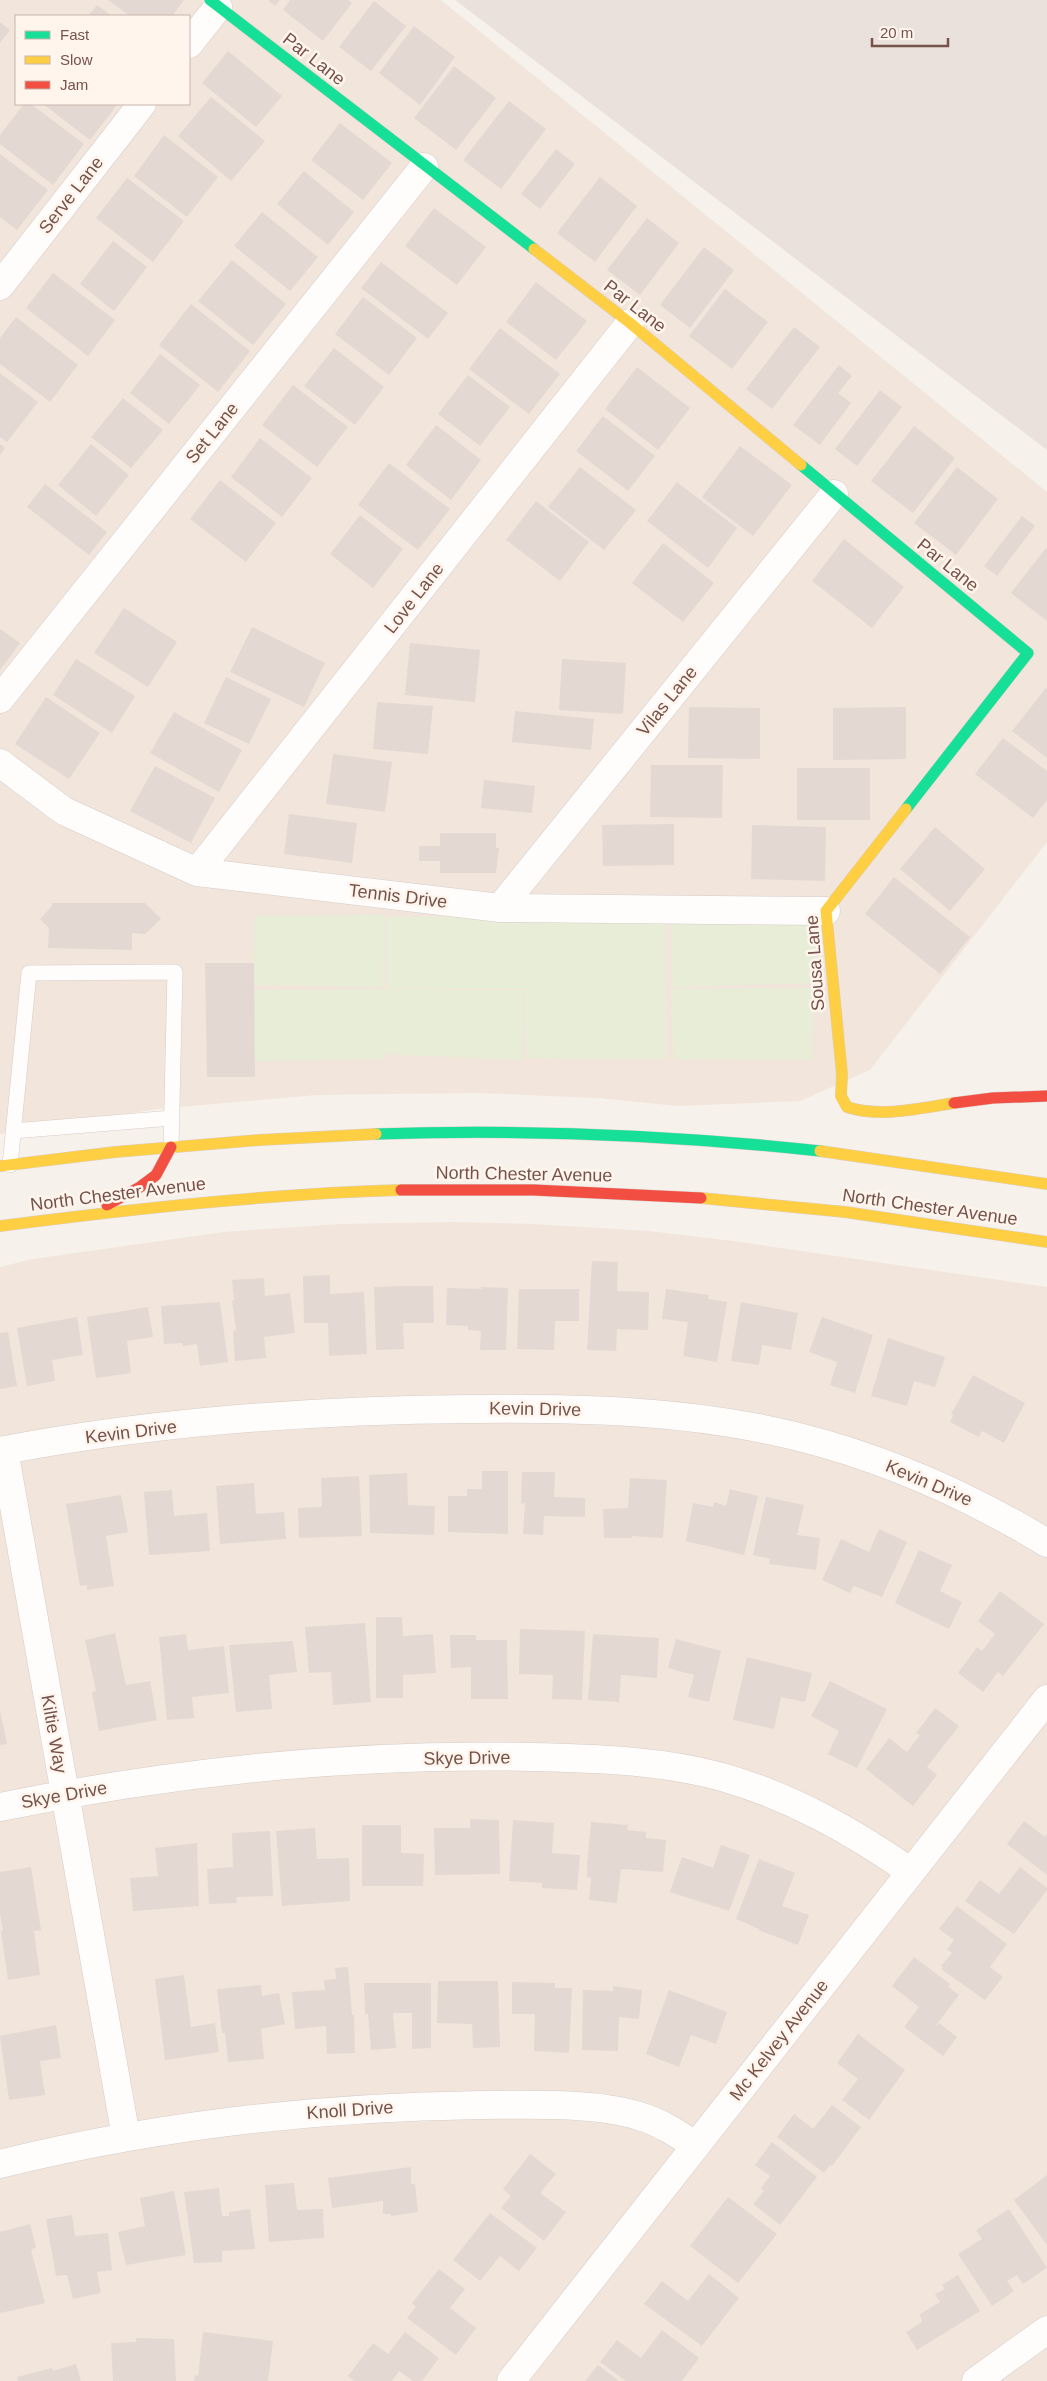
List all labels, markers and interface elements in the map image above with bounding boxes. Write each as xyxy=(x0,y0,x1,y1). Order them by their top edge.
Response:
legend xyxy=(15,15,190,105)
scale bar xyxy=(872,15,948,47)
text: 20 m xyxy=(880,24,913,41)
text: Fast xyxy=(60,26,90,43)
street label: Par Lane xyxy=(279,29,349,89)
text: Slow xyxy=(60,51,93,68)
text: Jam xyxy=(60,76,88,93)
street label: Serve Lane xyxy=(35,153,107,237)
street label: Par Lane xyxy=(600,276,670,336)
street label: Set Lane xyxy=(182,399,242,467)
street label: Par Lane xyxy=(913,534,983,596)
street label: Love Lane xyxy=(380,559,448,637)
street label: Vilas Lane xyxy=(633,662,701,740)
street label: Tennis Drive xyxy=(348,880,448,912)
street label: Sousa Lane xyxy=(802,914,828,1012)
street label: North Chester Avenue xyxy=(435,1162,613,1186)
street label: North Chester Avenue xyxy=(29,1173,207,1215)
street label: North Chester Avenue xyxy=(841,1185,1019,1229)
street label: Kevin Drive xyxy=(489,1398,581,1420)
street label: Kevin Drive xyxy=(84,1416,178,1448)
street label: Kevin Drive xyxy=(883,1456,975,1510)
street label: Kiltie Way xyxy=(37,1693,71,1775)
street label: Skye Drive xyxy=(423,1747,511,1769)
street label: Skye Drive xyxy=(19,1778,109,1812)
street label: Mc Kelvey Avenue xyxy=(726,1976,832,2104)
street label: Knoll Drive xyxy=(306,2097,394,2123)

